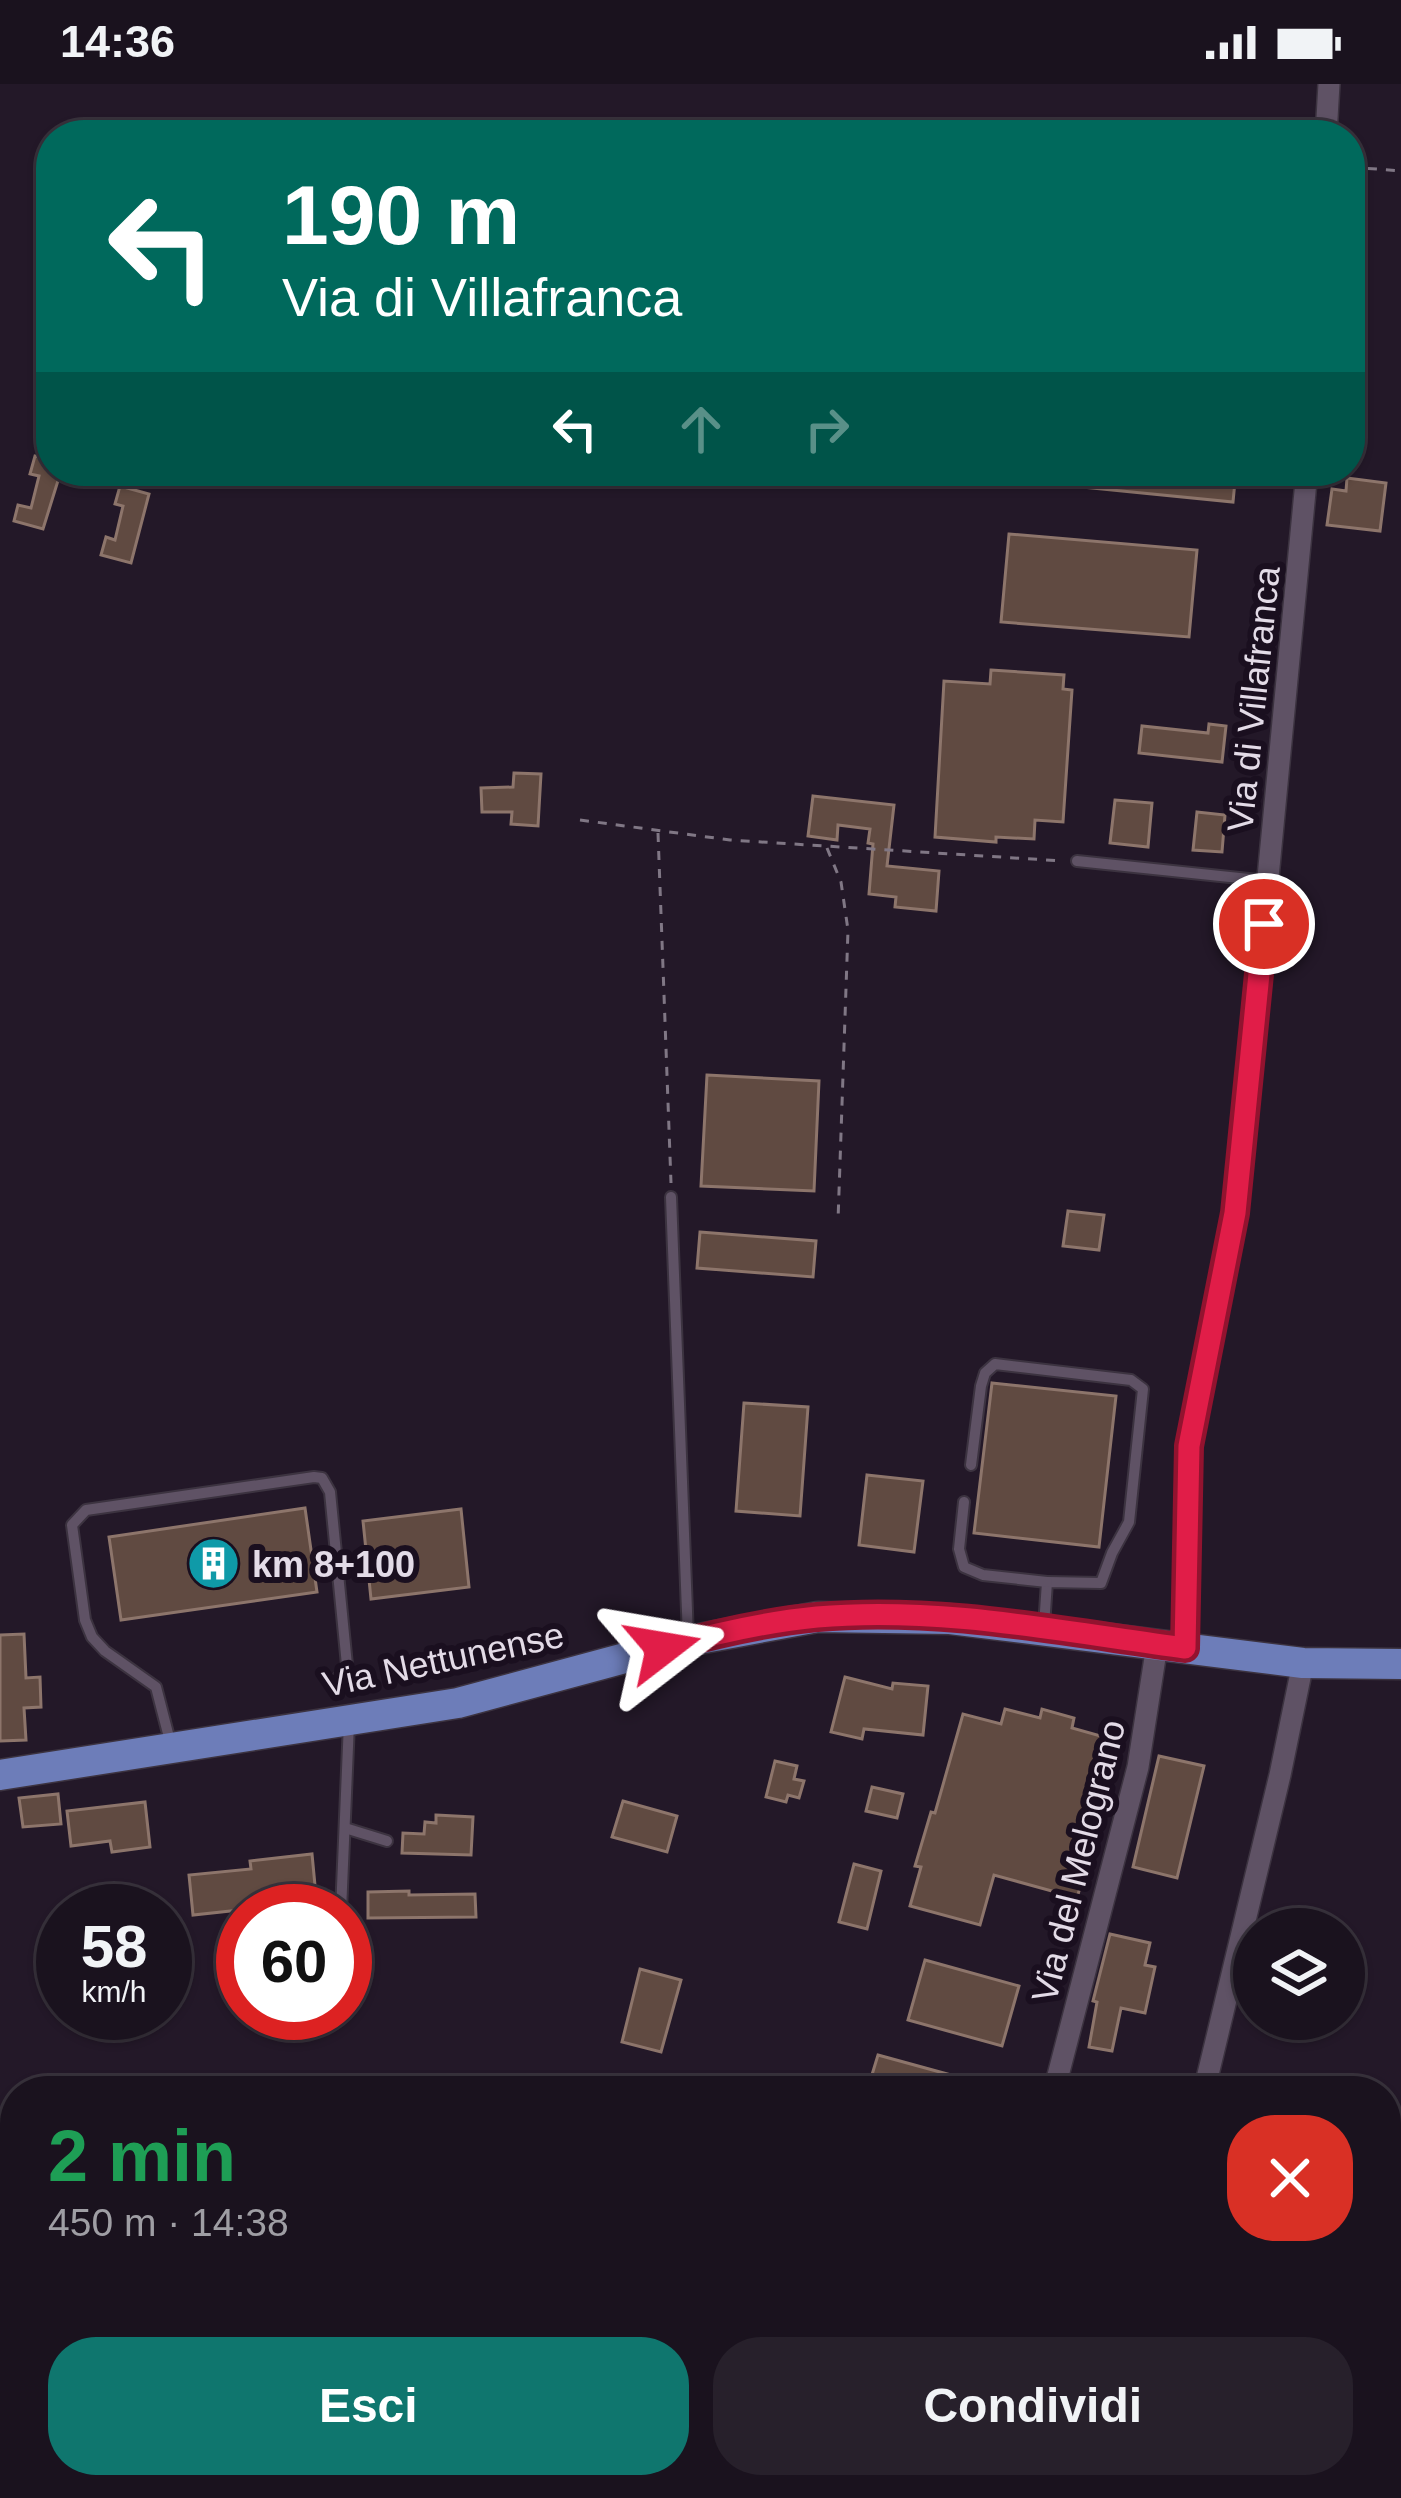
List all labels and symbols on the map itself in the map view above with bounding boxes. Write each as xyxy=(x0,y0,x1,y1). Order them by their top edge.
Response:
street label: Via di Villafranca xyxy=(1219,563,1288,834)
pin xyxy=(1213,873,1315,975)
building icon: km 8+100 xyxy=(185,1536,241,1592)
place label: km 8+100 xyxy=(252,1544,415,1585)
position arrow xyxy=(600,1585,726,1711)
street label: Via Nettunense xyxy=(319,1614,567,1705)
street label: Via del Melograno xyxy=(1024,1716,1133,2007)
speed limit sign: 60 xyxy=(216,1884,372,2040)

